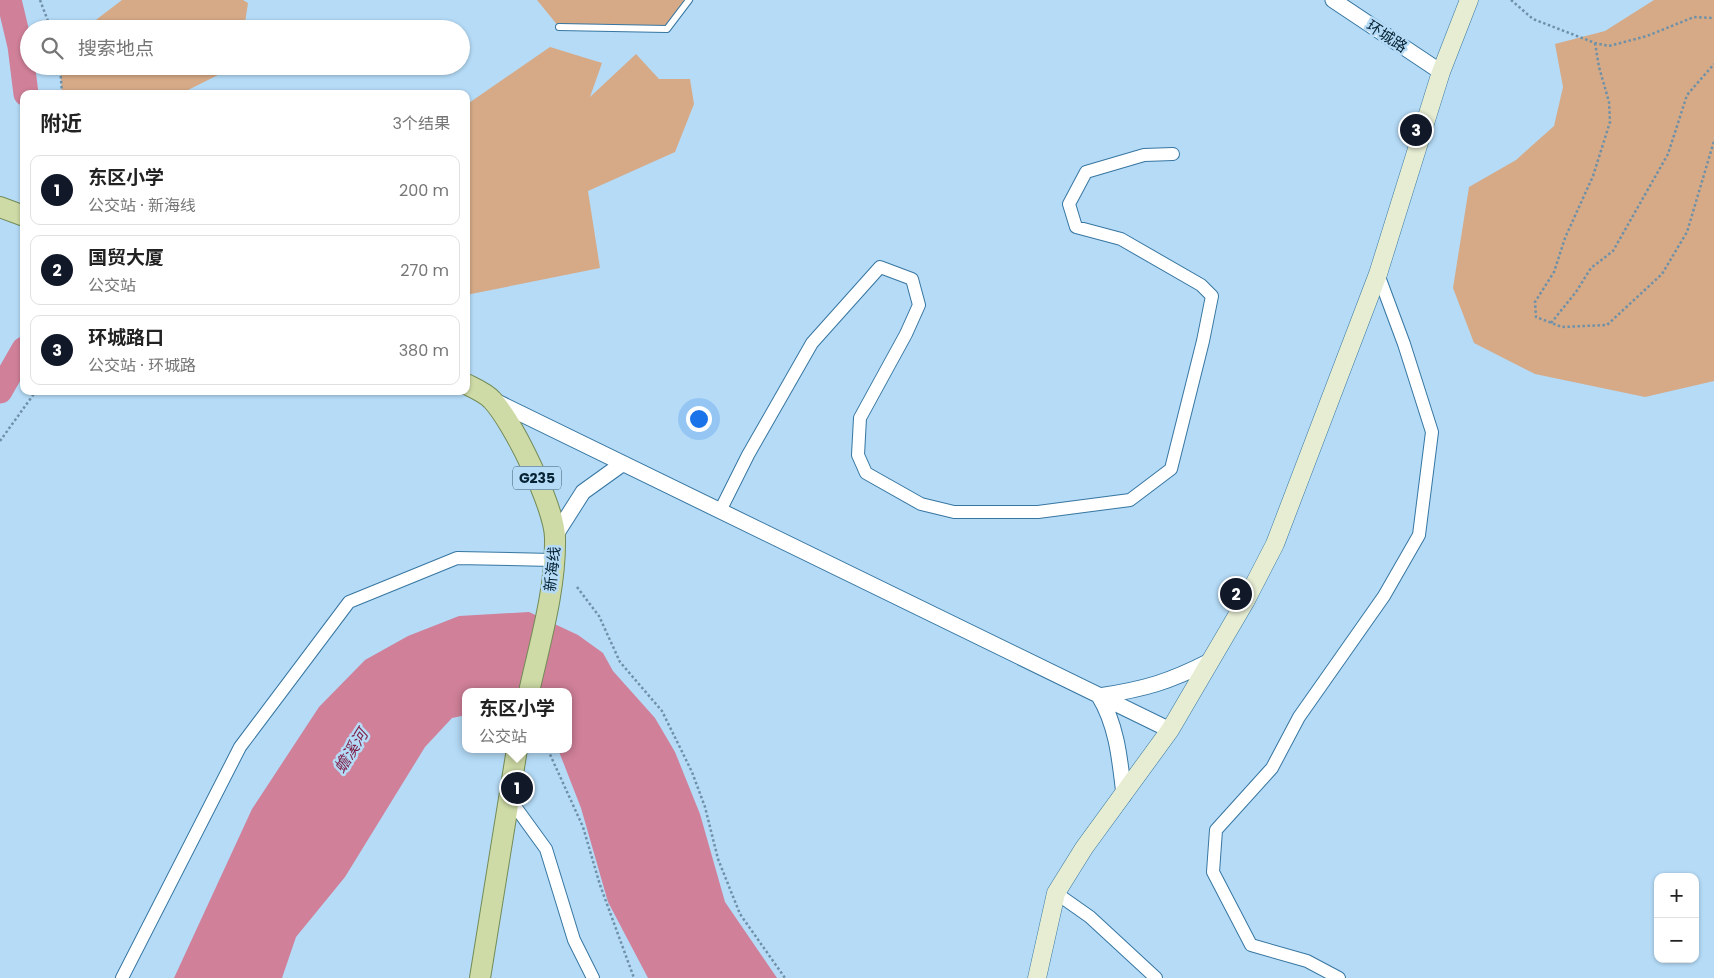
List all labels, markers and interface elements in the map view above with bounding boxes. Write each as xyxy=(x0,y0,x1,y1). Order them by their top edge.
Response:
street label: 环城路 xyxy=(1362,15,1412,57)
search box xyxy=(20,20,470,75)
icon: search xyxy=(38,34,66,62)
text: 搜索地点 xyxy=(78,35,154,62)
text: 附近 xyxy=(40,109,82,138)
pin: 3 xyxy=(1400,111,1432,149)
text: 3个结果 xyxy=(393,112,450,135)
text: 东区小学 xyxy=(88,164,164,191)
text: 1 xyxy=(54,179,60,202)
text: 200 m xyxy=(399,179,449,202)
text: 公交站 · 新海线 xyxy=(88,194,196,217)
text: 国贸大厦 xyxy=(88,244,164,271)
text: 2 xyxy=(52,259,62,282)
text: 270 m xyxy=(400,259,449,282)
text: 公交站 xyxy=(88,274,136,297)
text: 环城路口 xyxy=(88,324,164,351)
text: 3 xyxy=(52,339,62,362)
text: 380 m xyxy=(399,339,449,362)
text: 公交站 · 环城路 xyxy=(88,354,196,377)
your location xyxy=(686,406,712,432)
road number: G235 xyxy=(513,466,561,489)
street label: 新海线 xyxy=(539,546,565,592)
pin: 2 xyxy=(1220,575,1252,613)
popup xyxy=(462,688,572,753)
text: 东区小学 xyxy=(479,695,555,722)
water label: 蟾溪河 xyxy=(329,722,375,777)
text: 公交站 xyxy=(479,725,527,748)
pin: 1 xyxy=(501,769,533,807)
map controls xyxy=(1654,873,1699,963)
button: + xyxy=(1654,873,1699,918)
button: − xyxy=(1654,918,1699,963)

